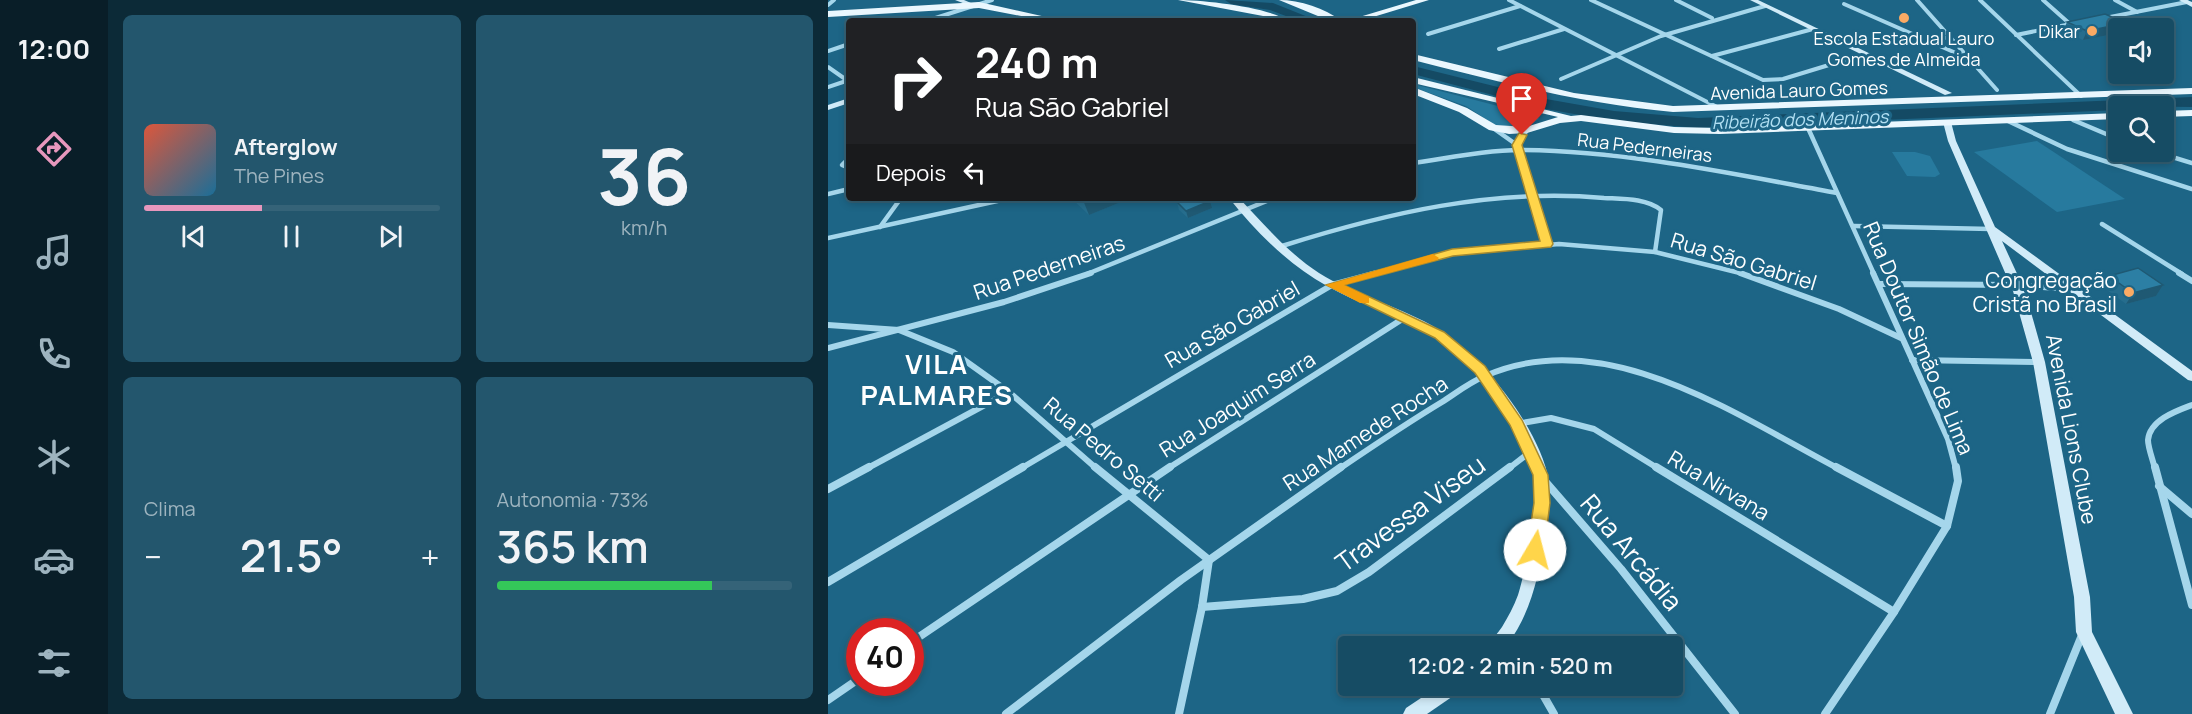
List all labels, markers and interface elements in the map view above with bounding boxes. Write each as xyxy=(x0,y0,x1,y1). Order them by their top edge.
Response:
marker: Escola Estadual Lauro Gomes de Almeida xyxy=(1897,11,1911,25)
map controls xyxy=(2108,18,2174,162)
button: sound xyxy=(2108,18,2174,84)
place label: Dikar xyxy=(2038,19,2080,43)
marker: Dikar xyxy=(2085,24,2099,38)
place label: Escola Estadual Lauro Gomes de Almeida xyxy=(1814,26,1994,71)
text: 12:00 xyxy=(18,30,90,67)
text: 240 m xyxy=(975,33,1099,91)
icon: right xyxy=(876,42,954,120)
pin xyxy=(1496,73,1547,135)
street label: Avenida Lauro Gomes xyxy=(1710,75,1888,105)
icon: arrive xyxy=(1505,82,1538,115)
text: Rua São Gabriel xyxy=(975,88,1170,125)
button: search xyxy=(2108,96,2174,162)
water label: Ribeirão dos Meninos xyxy=(1711,104,1890,134)
text: 36 xyxy=(597,122,691,228)
street label: Rua Pederneiras xyxy=(1576,127,1714,167)
icon: directions xyxy=(33,128,75,170)
text: Afterglow xyxy=(234,132,338,162)
icon: left xyxy=(958,156,991,189)
text: Depois xyxy=(876,158,946,188)
text: The Pines xyxy=(234,162,324,189)
text: km/h xyxy=(621,214,668,241)
street label: Rua Doutor Simão de Lima xyxy=(1857,217,1981,459)
icon: previous xyxy=(177,220,210,253)
icon: pause xyxy=(275,220,308,253)
icon: next xyxy=(374,220,407,253)
street label: Rua São Gabriel xyxy=(1668,225,1820,297)
street label: Rua Pederneiras xyxy=(970,228,1128,306)
icon: music xyxy=(33,231,75,273)
place label: Congregação Cristã no Brasil xyxy=(1973,266,2117,318)
street label: Rua São Gabriel xyxy=(1159,274,1305,374)
marker: Congregação Cristã no Brasil xyxy=(2122,285,2136,299)
street label: Avenida Lions Clube xyxy=(2040,331,2104,527)
icon: phone xyxy=(33,333,75,375)
district label: VILA PALMARES xyxy=(861,345,1013,413)
street label: Rua Joaquim Serra xyxy=(1154,345,1320,463)
street label: Rua Mamede Rocha xyxy=(1277,369,1453,497)
street label: Rua Pedro Setti xyxy=(1038,391,1170,507)
icon: climate xyxy=(33,436,75,478)
street label: Rua Nirvana xyxy=(1663,444,1775,526)
street label: Travessa Viseu xyxy=(1328,446,1492,580)
text: Autonomia · 73% xyxy=(497,486,649,513)
street label: Rua Arcádia xyxy=(1573,486,1691,618)
text: Clima xyxy=(144,495,196,522)
text: 365 km xyxy=(497,515,649,577)
position arrow xyxy=(1503,518,1567,582)
text: 21.5° xyxy=(240,524,343,586)
text: − xyxy=(144,534,162,579)
text: + xyxy=(420,534,440,579)
icon: car xyxy=(33,539,75,581)
speed limit sign: 40 xyxy=(846,618,924,696)
icon: filters xyxy=(33,642,75,684)
text: 12:02 · 2 min · 520 m xyxy=(1408,651,1613,681)

